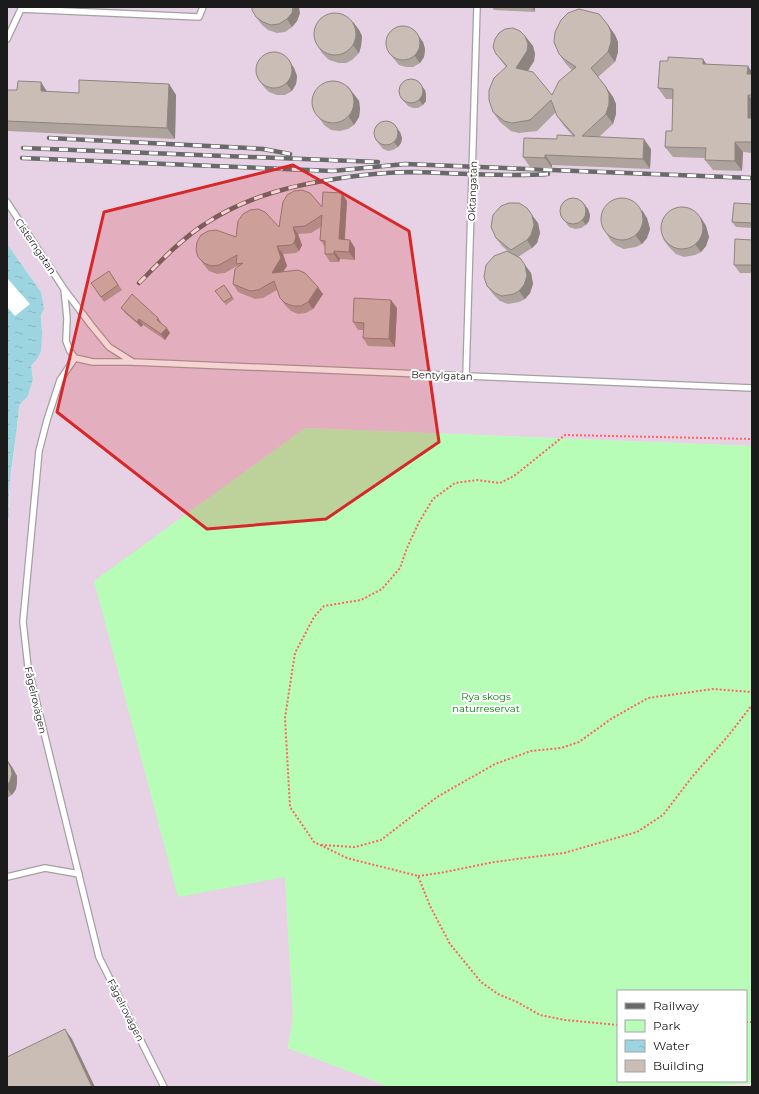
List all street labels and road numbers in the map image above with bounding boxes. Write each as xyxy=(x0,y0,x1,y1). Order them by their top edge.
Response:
street label: Oktangatan xyxy=(465,161,480,221)
street label: Cisterngatan xyxy=(12,216,59,277)
street label: Bentylgatan xyxy=(411,368,473,383)
street label: Fågelrovägen xyxy=(21,665,50,735)
street label: Fågelrovägen xyxy=(104,977,147,1044)

